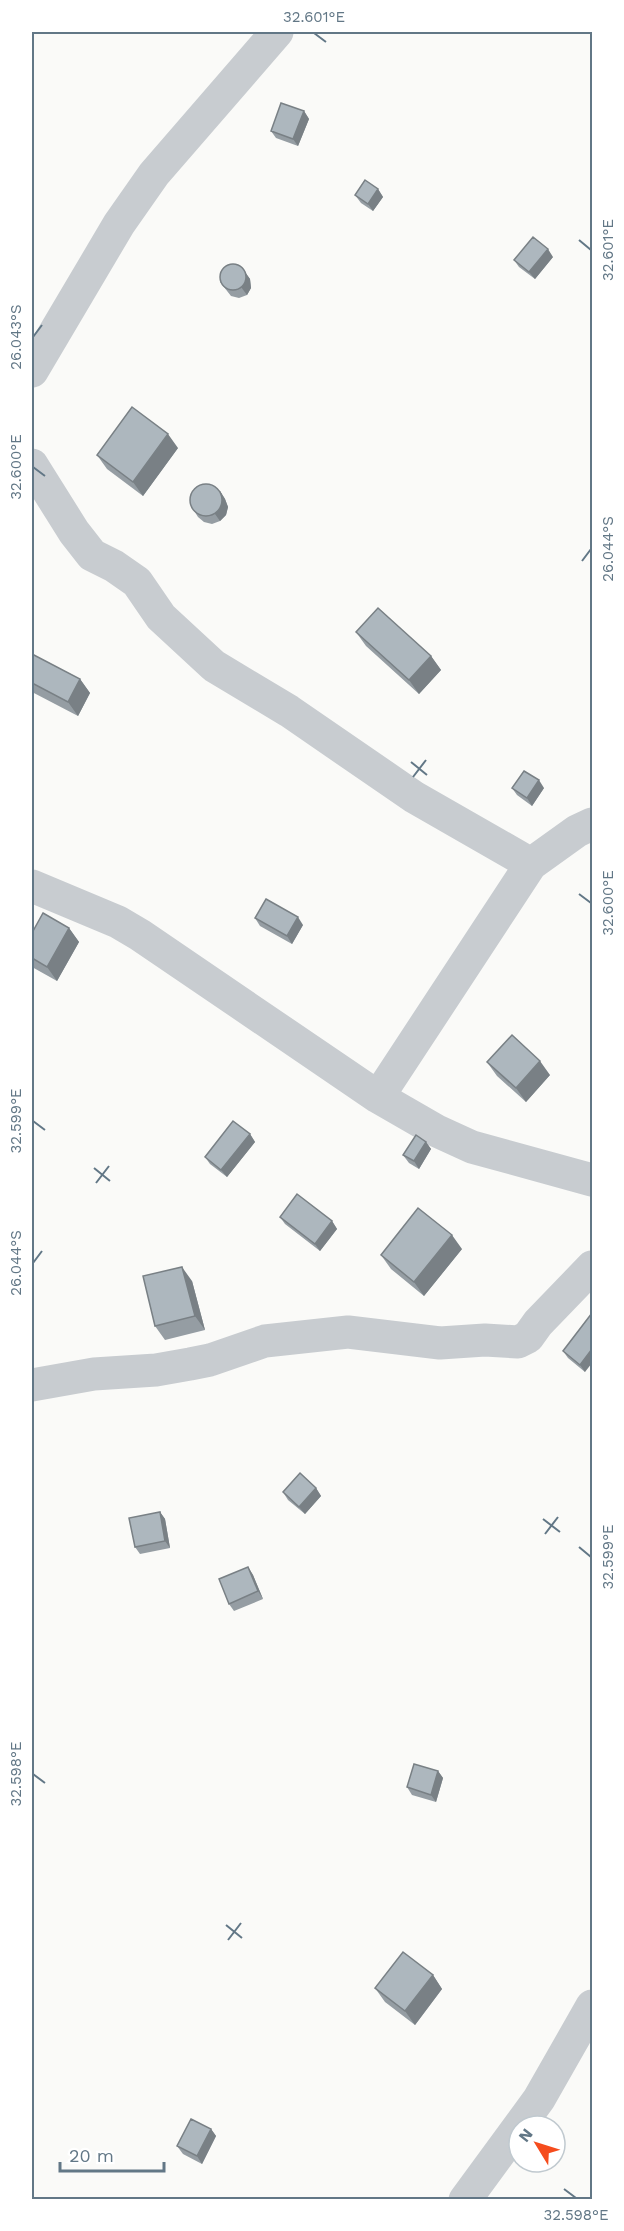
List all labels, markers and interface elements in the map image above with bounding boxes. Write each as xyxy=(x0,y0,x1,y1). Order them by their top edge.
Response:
text: 32.601°E xyxy=(283,8,345,26)
text: 32.601°E xyxy=(599,219,617,281)
text: 26.043°S xyxy=(7,304,25,370)
text: 32.600°E xyxy=(7,434,25,500)
text: 26.044°S xyxy=(599,516,617,582)
text: 32.600°E xyxy=(599,870,617,936)
text: 32.599°E xyxy=(7,1088,25,1154)
text: 26.044°S xyxy=(7,1230,25,1296)
text: 32.599°E xyxy=(599,1524,617,1590)
text: 32.598°E xyxy=(7,1741,25,1807)
north arrow xyxy=(507,2114,567,2174)
text: N xyxy=(514,2125,537,2146)
scale bar xyxy=(60,2135,164,2173)
text: 20 m xyxy=(69,2145,114,2166)
text: 32.598°E xyxy=(543,2206,609,2224)

